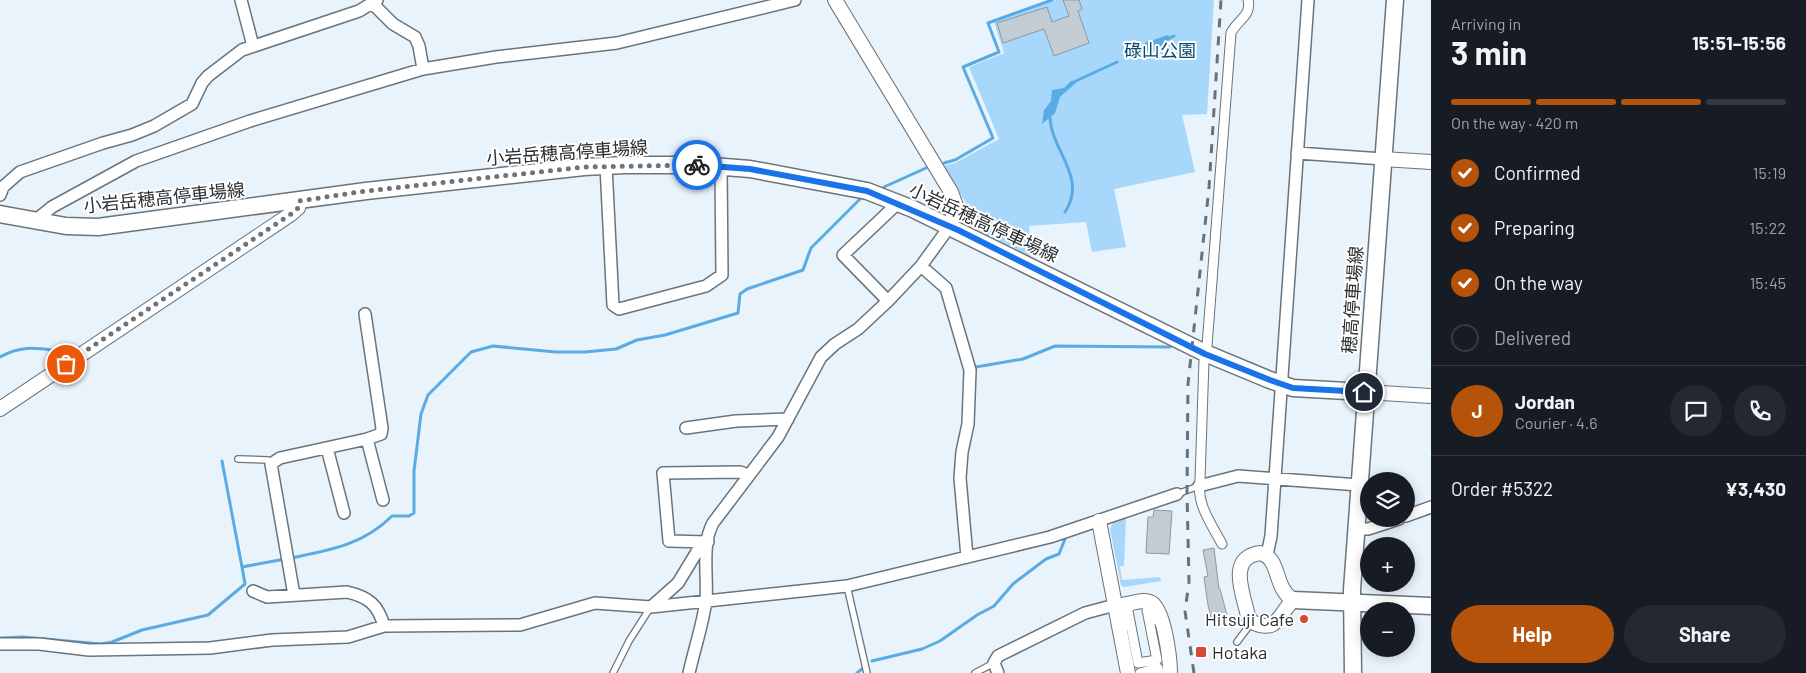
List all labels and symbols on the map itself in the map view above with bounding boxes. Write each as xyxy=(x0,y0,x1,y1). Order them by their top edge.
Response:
park label: 碌山公園 xyxy=(1124,39,1196,61)
street label: 小岩岳穂高停車場線 xyxy=(485,135,649,169)
courier xyxy=(672,140,722,190)
street label: 小岩岳穂高停車場線 xyxy=(82,178,246,216)
street label: 小岩岳穂高停車場線 xyxy=(906,178,1062,266)
street label: 穂高停車場線 xyxy=(1337,245,1367,355)
pin xyxy=(45,343,87,385)
pin xyxy=(1343,371,1385,413)
place label: Hitsuji Cafe xyxy=(1205,608,1294,630)
marker: Hitsuji Cafe xyxy=(1298,613,1310,625)
place label: Hotaka xyxy=(1212,641,1267,663)
marker: Hotaka xyxy=(1194,645,1208,659)

